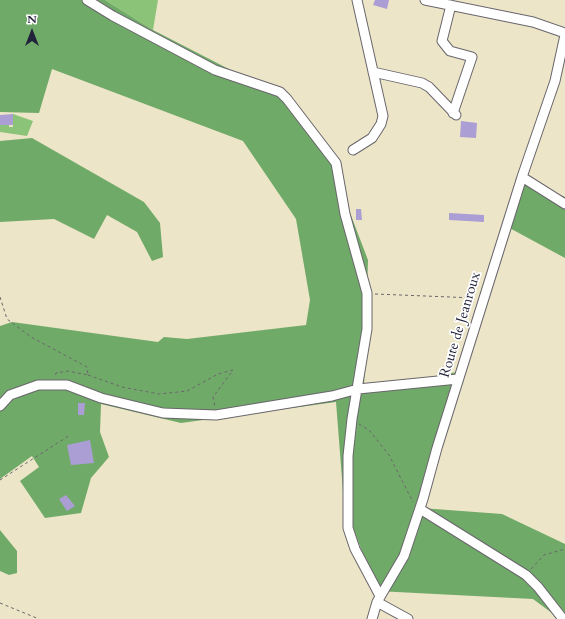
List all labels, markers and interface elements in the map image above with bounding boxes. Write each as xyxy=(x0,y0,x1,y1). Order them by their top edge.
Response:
north arrow xyxy=(12,12,52,52)
text: N xyxy=(27,12,37,27)
street label: Route de Jeanroux xyxy=(437,270,485,380)

